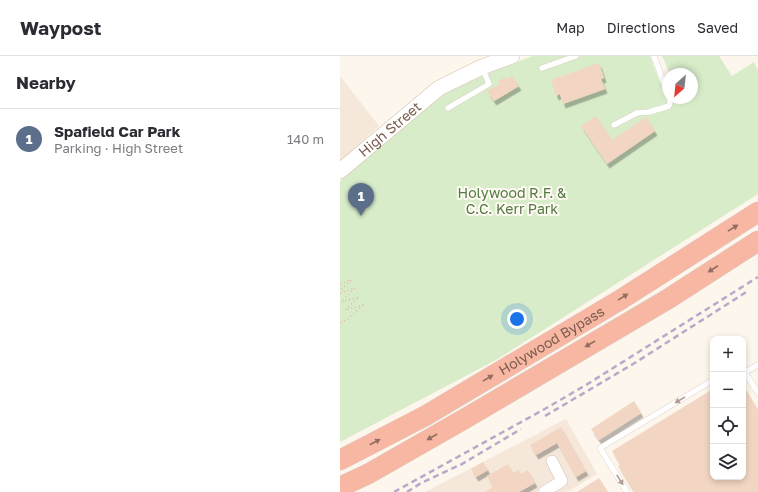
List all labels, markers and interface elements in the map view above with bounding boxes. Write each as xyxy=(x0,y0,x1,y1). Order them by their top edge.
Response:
text: Waypost xyxy=(20,16,101,39)
text: Map xyxy=(556,19,585,36)
text: Directions xyxy=(607,19,675,36)
text: Saved xyxy=(697,19,738,36)
north arrow xyxy=(662,68,698,104)
text: Nearby xyxy=(16,72,76,93)
street label: High Street xyxy=(355,98,424,160)
text: Spafield Car Park xyxy=(54,122,180,140)
text: 1 xyxy=(26,131,32,147)
text: 140 m xyxy=(287,131,324,147)
text: Parking · High Street xyxy=(54,140,183,156)
pin: 1 xyxy=(348,183,374,216)
park label: Holywood R.F. & C.C. Kerr Park xyxy=(458,184,567,217)
one-way arrow xyxy=(727,224,739,231)
one-way arrow xyxy=(708,265,719,273)
one-way arrow xyxy=(617,294,629,301)
street label: Holywood Bypass xyxy=(495,302,607,378)
your location xyxy=(507,309,527,329)
map controls xyxy=(710,336,746,480)
button: + xyxy=(710,336,746,372)
one-way arrow xyxy=(584,340,596,347)
button: − xyxy=(710,372,746,408)
one-way arrow xyxy=(482,375,494,382)
one-way arrow xyxy=(674,397,686,404)
button: locate xyxy=(710,408,746,444)
one-way arrow xyxy=(426,434,438,441)
one-way arrow xyxy=(369,439,380,446)
button: layers xyxy=(710,444,746,480)
one-way arrow xyxy=(616,474,623,486)

